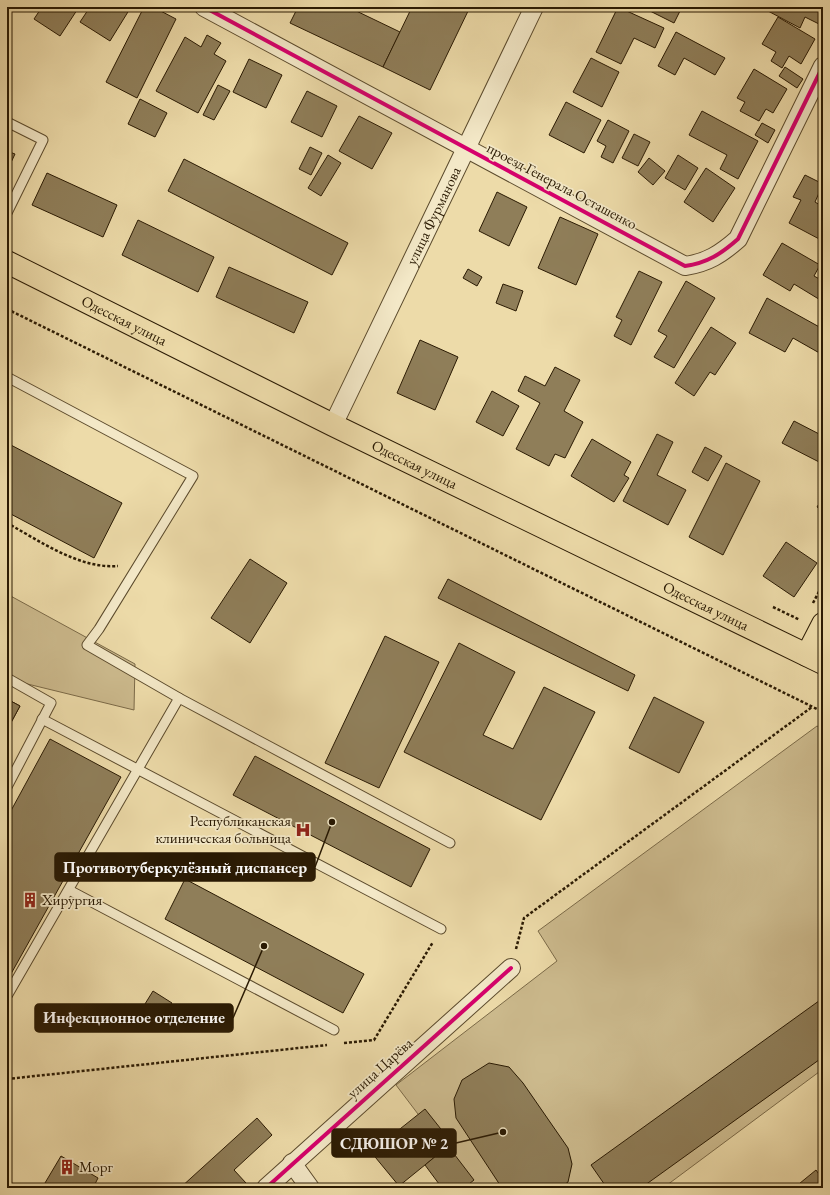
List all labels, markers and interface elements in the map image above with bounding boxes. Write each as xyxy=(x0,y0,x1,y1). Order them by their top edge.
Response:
street label: проезд Генерала Осташенко xyxy=(484,138,641,233)
street label: улица Фурманова xyxy=(401,163,465,268)
street label: Одесская улица xyxy=(79,291,170,349)
street label: Одесская улица xyxy=(369,435,461,493)
street label: Одесская улица xyxy=(660,577,752,635)
place label: Республиканская клиническая больница xyxy=(155,811,291,847)
hospital icon: Республиканская клиническая больница xyxy=(294,821,312,839)
callout: Противотуберкулёзный диспансер xyxy=(55,853,315,881)
text: Противотуберкулёзный диспансер xyxy=(63,857,307,878)
place label: Хирургия xyxy=(41,890,103,909)
building icon: Хирургия xyxy=(21,891,39,909)
callout: Инфекционное отделение xyxy=(35,1004,233,1032)
text: Инфекционное отделение xyxy=(43,1007,225,1028)
street label: улица Царёва xyxy=(343,1033,416,1102)
callout: СДЮШОР № 2 xyxy=(332,1129,456,1157)
text: СДЮШОР № 2 xyxy=(340,1133,449,1154)
place label: Морг xyxy=(79,1157,113,1176)
building icon: Морг xyxy=(58,1158,76,1176)

